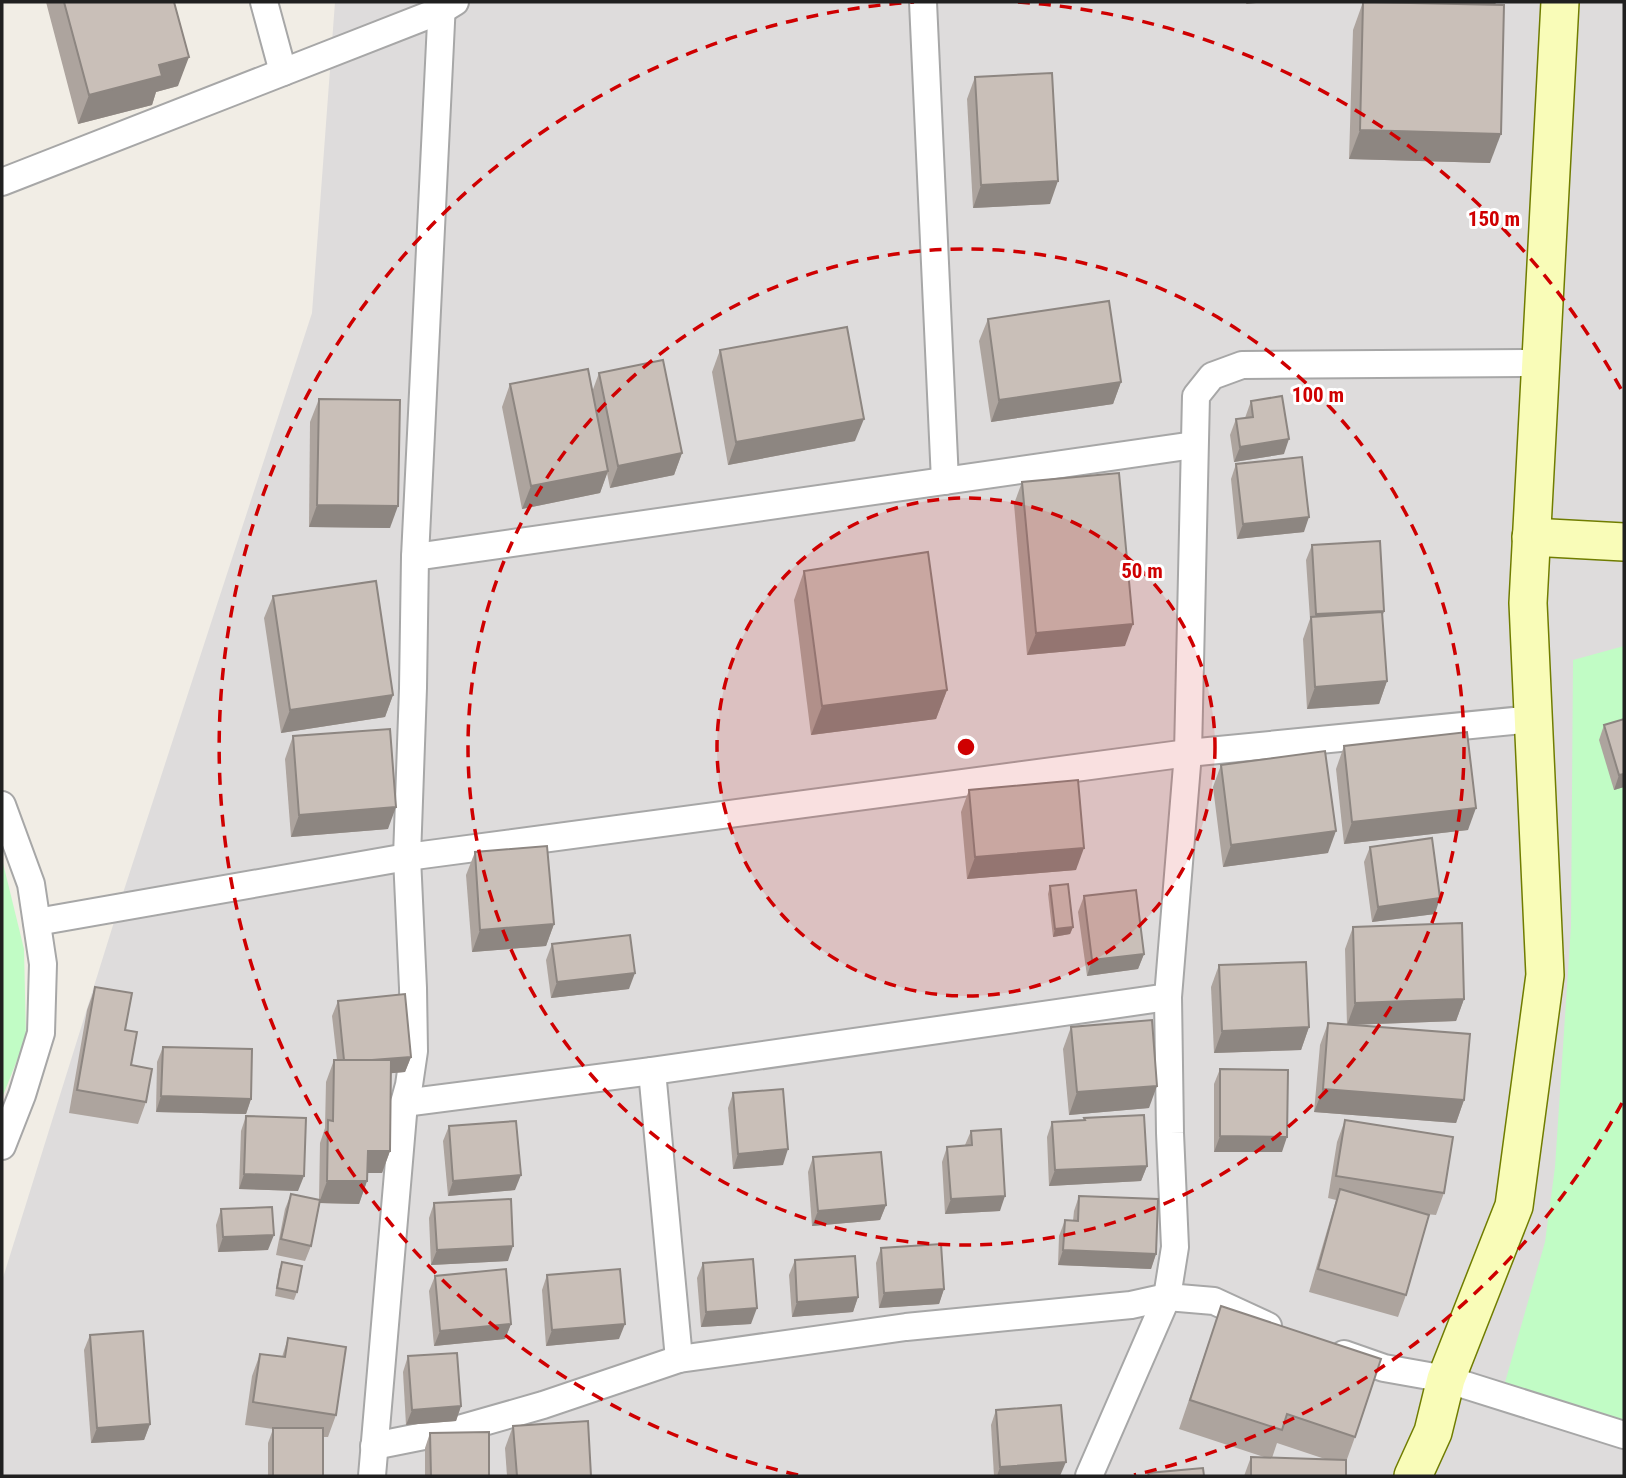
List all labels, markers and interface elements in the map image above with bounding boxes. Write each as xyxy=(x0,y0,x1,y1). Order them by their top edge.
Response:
text: 150 m xyxy=(1468,207,1520,231)
text: 100 m xyxy=(1292,383,1344,407)
text: 50 m xyxy=(1121,559,1163,583)
centre of rings xyxy=(954,735,978,759)

